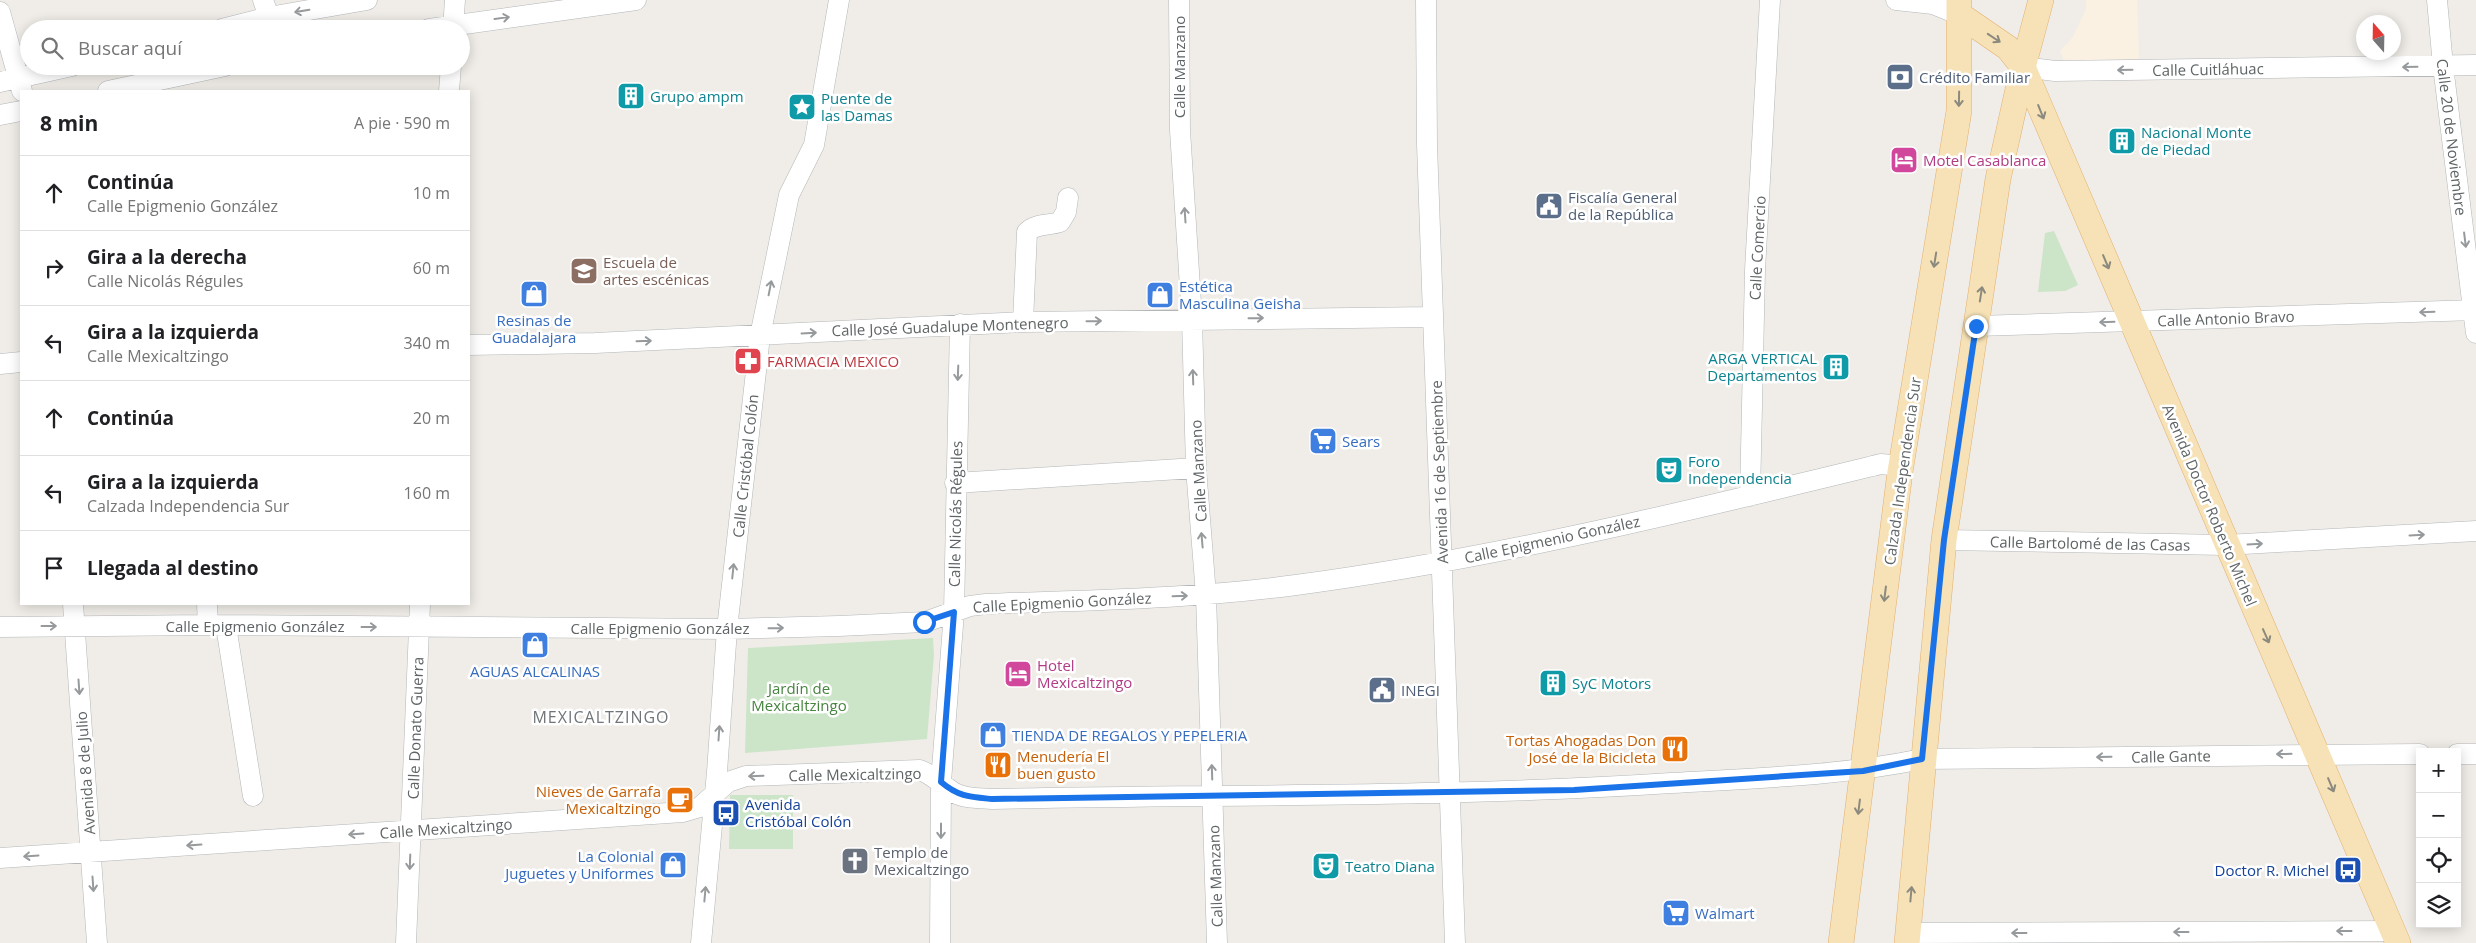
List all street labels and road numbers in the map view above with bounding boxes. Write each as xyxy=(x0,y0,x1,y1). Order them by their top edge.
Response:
street label: Calle Manzano xyxy=(1169,16,1189,118)
street label: Calle 20 de Noviembre xyxy=(2432,57,2472,217)
street label: Calle Cuitláhuac xyxy=(2152,58,2264,80)
street label: Calle Comercio xyxy=(1744,195,1770,301)
street label: Calle Antonio Bravo xyxy=(2157,306,2295,330)
street label: Calle José Guadalupe Montenegro xyxy=(831,312,1069,340)
street label: Calzada Independencia Sur xyxy=(1879,376,1925,566)
street label: Avenida 16 de Septiembre xyxy=(1426,380,1452,564)
street label: Calle Cristóbal Colón xyxy=(728,393,762,539)
street label: Avenida Doctor Roberto Michel xyxy=(2158,401,2262,609)
street label: Calle Manzano xyxy=(1185,419,1211,523)
street label: Calle Nicolás Régules xyxy=(944,441,966,587)
street label: Calle Epigmenio González xyxy=(1462,511,1642,567)
street label: Calle Bartolomé de las Casas xyxy=(1990,531,2190,555)
street label: Calle Epigmenio González xyxy=(972,587,1152,617)
street label: Calle Epigmenio González xyxy=(165,616,345,636)
street label: Calle Epigmenio González xyxy=(570,618,750,638)
street label: Calle Donato Guerra xyxy=(403,656,427,800)
street label: Avenida 8 de Julio xyxy=(71,711,99,835)
street label: Calle Gante xyxy=(2131,745,2211,767)
street label: Calle Mexicaltzingo xyxy=(788,763,922,785)
street label: Calle Mexicaltzingo xyxy=(379,813,513,843)
street label: Calle Manzano xyxy=(1203,825,1227,927)

